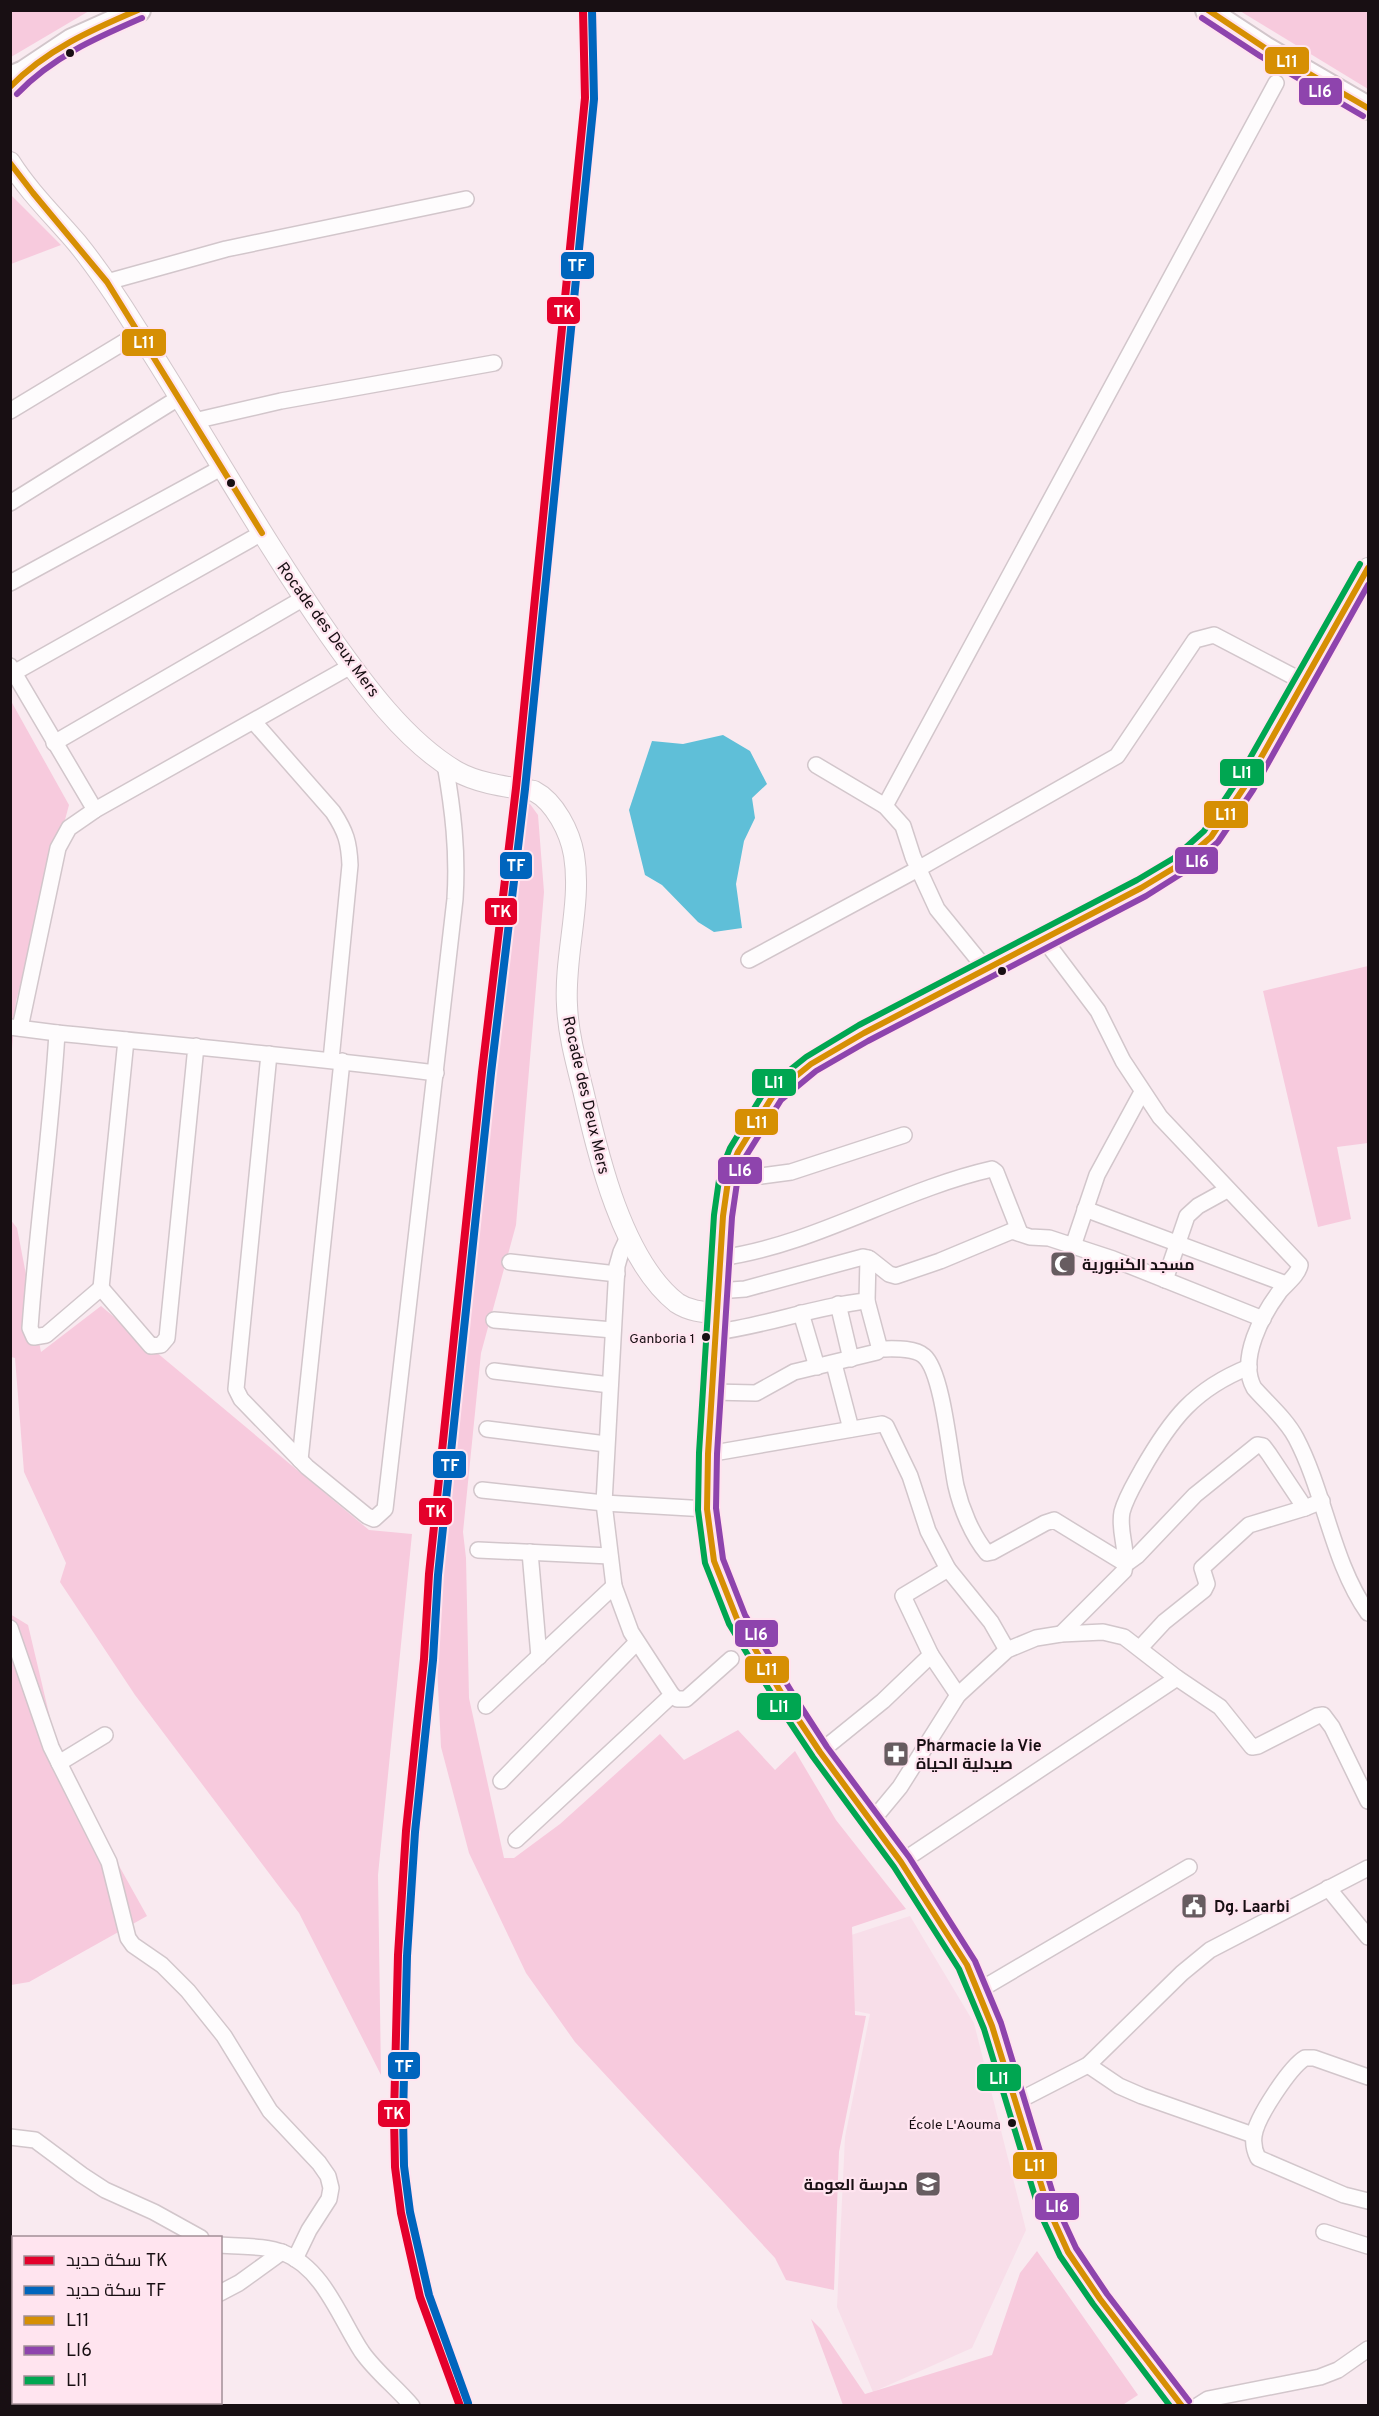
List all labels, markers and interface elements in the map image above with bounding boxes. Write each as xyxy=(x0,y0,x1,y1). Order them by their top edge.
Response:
line badge: L11 xyxy=(1264,46,1310,75)
unlabelled marker xyxy=(64,47,76,59)
text: L11 xyxy=(1276,53,1298,73)
line badge: LI6 xyxy=(1298,77,1343,106)
text: LI6 xyxy=(1308,83,1332,103)
line badge: TF xyxy=(560,251,595,280)
text: TF xyxy=(568,257,586,277)
line badge: TK xyxy=(546,296,581,325)
text: TK xyxy=(554,303,574,323)
line badge: L11 xyxy=(121,328,167,357)
text: L11 xyxy=(133,334,155,354)
unlabelled marker xyxy=(225,477,237,489)
street label: Rocade des Deux Mers xyxy=(272,559,383,701)
line badge: LI1 xyxy=(1219,758,1265,787)
text: LI1 xyxy=(1232,764,1252,784)
line badge: L11 xyxy=(1203,800,1249,829)
text: L11 xyxy=(1215,806,1237,826)
line badge: LI6 xyxy=(1174,846,1219,875)
line badge: TF xyxy=(499,851,533,880)
text: LI6 xyxy=(1185,853,1209,873)
text: TF xyxy=(507,857,525,877)
line badge: TK xyxy=(484,897,518,926)
text: TK xyxy=(491,903,511,923)
unlabelled marker xyxy=(996,965,1008,977)
street label: Rocade des Deux Mers xyxy=(557,1014,613,1176)
line badge: LI1 xyxy=(751,1068,797,1097)
text: LI1 xyxy=(764,1074,784,1094)
line badge: L11 xyxy=(734,1108,779,1136)
text: L11 xyxy=(746,1114,768,1134)
line badge: LI6 xyxy=(717,1156,763,1185)
text: LI6 xyxy=(728,1162,752,1182)
mosque icon: مسجد الكنبورية xyxy=(1048,1249,1078,1279)
place label: مسجد الكنبورية xyxy=(1082,1256,1195,1276)
place label: Ganboria 1 xyxy=(629,1331,695,1348)
marker: Ganboria 1 xyxy=(700,1331,712,1343)
line badge: TF xyxy=(432,1450,467,1479)
text: TF xyxy=(441,1457,459,1477)
line badge: TK xyxy=(418,1497,453,1526)
text: TK xyxy=(426,1503,446,1523)
line badge: LI6 xyxy=(734,1619,779,1648)
text: LI6 xyxy=(744,1626,768,1646)
line badge: L11 xyxy=(744,1655,790,1684)
text: L11 xyxy=(756,1661,778,1681)
line badge: LI1 xyxy=(756,1692,802,1721)
text: LI1 xyxy=(769,1698,789,1718)
place label: Pharmacie la Vie صيدلية الحياة xyxy=(916,1737,1042,1775)
pharmacy icon: Pharmacie la Vie صيدلية الحياة xyxy=(881,1739,911,1769)
public building icon: Dg. Laarbi xyxy=(1179,1891,1209,1921)
place label: Dg. Laarbi xyxy=(1214,1898,1290,1918)
line badge: TF xyxy=(387,2051,421,2080)
text: TF xyxy=(395,2058,413,2078)
line badge: LI1 xyxy=(976,2063,1022,2092)
text: LI1 xyxy=(989,2070,1009,2090)
line badge: TK xyxy=(377,2099,411,2128)
text: TK xyxy=(384,2105,404,2125)
place label: École L'Aouma xyxy=(908,2116,1001,2134)
marker: École L'Aouma xyxy=(1006,2117,1018,2129)
line badge: L11 xyxy=(1012,2151,1058,2180)
text: L11 xyxy=(1024,2157,1046,2177)
school or university icon: مدرسة العومة xyxy=(913,2169,943,2199)
place label: مدرسة العومة xyxy=(804,2176,908,2196)
line badge: LI6 xyxy=(1034,2192,1080,2221)
text: LI6 xyxy=(1045,2198,1069,2218)
legend xyxy=(12,2236,222,2404)
text: سكة حديد TK xyxy=(66,2250,168,2273)
text: سكة حديد TF xyxy=(66,2280,166,2303)
text: L11 xyxy=(66,2310,90,2333)
text: LI6 xyxy=(66,2340,92,2363)
text: LI1 xyxy=(66,2370,88,2393)

